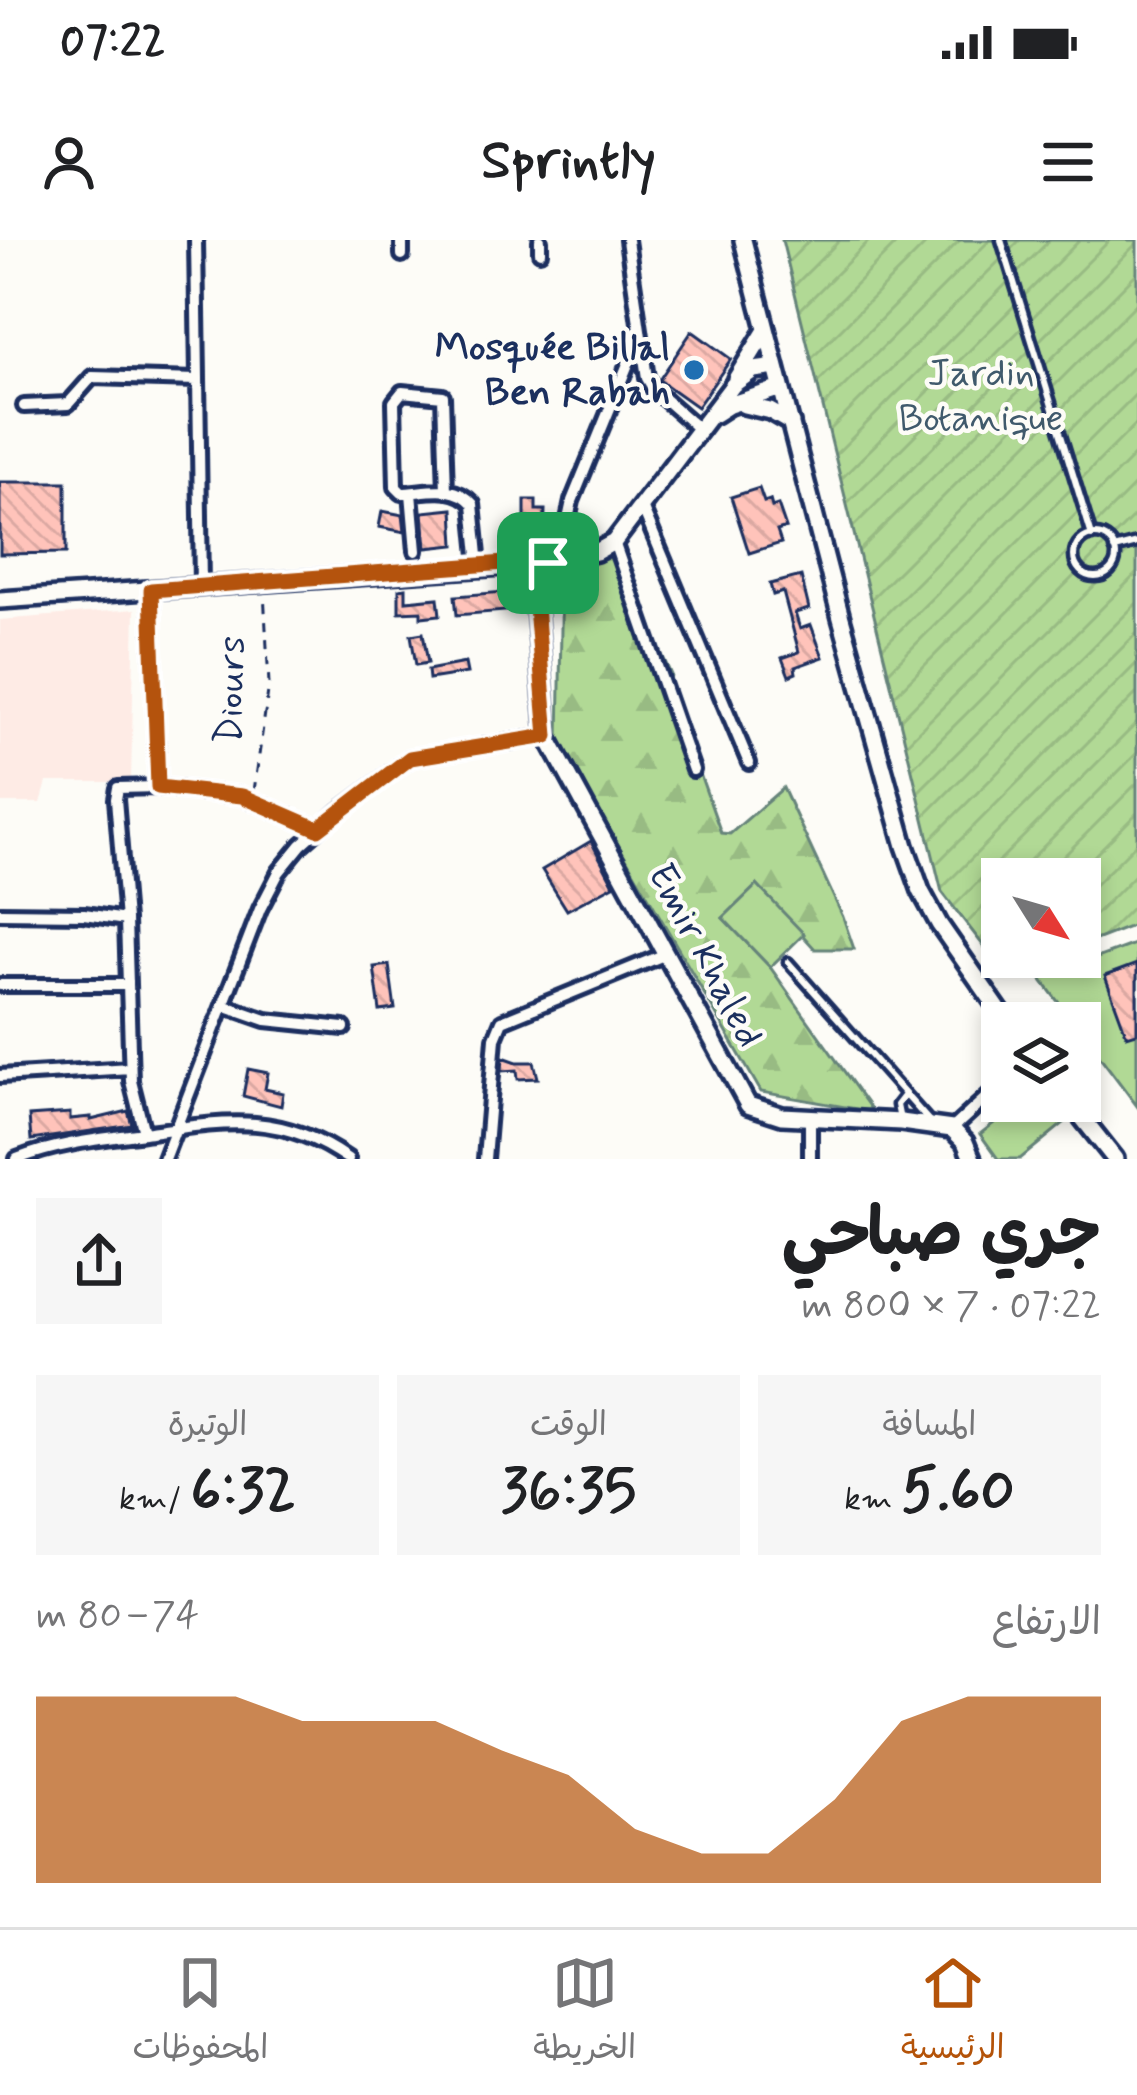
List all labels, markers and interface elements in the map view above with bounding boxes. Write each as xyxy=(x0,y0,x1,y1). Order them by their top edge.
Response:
text: 07:22 xyxy=(60,13,166,72)
text: Sprintly xyxy=(481,127,656,198)
icon: person xyxy=(36,129,102,195)
icon: menu xyxy=(1035,129,1101,195)
place label: Mosquée Billal Ben Rabah xyxy=(435,323,670,419)
park label: Jardin Botanique xyxy=(899,349,1063,445)
marker: Mosquée Billal Ben Rabah xyxy=(681,357,707,383)
pin xyxy=(497,512,599,614)
icon: arrive xyxy=(515,530,581,596)
street label: Diours xyxy=(205,635,259,745)
street label: Emir Khaled xyxy=(634,855,774,1057)
north arrow xyxy=(981,858,1101,978)
map controls xyxy=(981,858,1101,1122)
button: layers xyxy=(981,1002,1101,1122)
text: جري صباحي xyxy=(782,1193,1101,1279)
button: share xyxy=(36,1198,162,1324)
text: 07:22 · 7 × 800 m xyxy=(802,1281,1101,1332)
text: الوتيرة xyxy=(168,1404,247,1448)
text: الوقت xyxy=(530,1404,607,1448)
text: المسافة xyxy=(883,1404,976,1448)
text: 6:32 xyxy=(190,1453,296,1532)
text: 36:35 xyxy=(501,1453,636,1532)
text: 5.60 xyxy=(901,1453,1015,1532)
text: /km xyxy=(119,1478,190,1522)
text: km xyxy=(844,1478,901,1522)
text: 74–80 m xyxy=(36,1591,199,1642)
text: الارتفاع xyxy=(992,1598,1101,1649)
tab: المحفوظات xyxy=(132,1950,268,2076)
tab: الخريطة xyxy=(533,1950,636,2076)
tab: الرئيسية xyxy=(901,1950,1005,2076)

